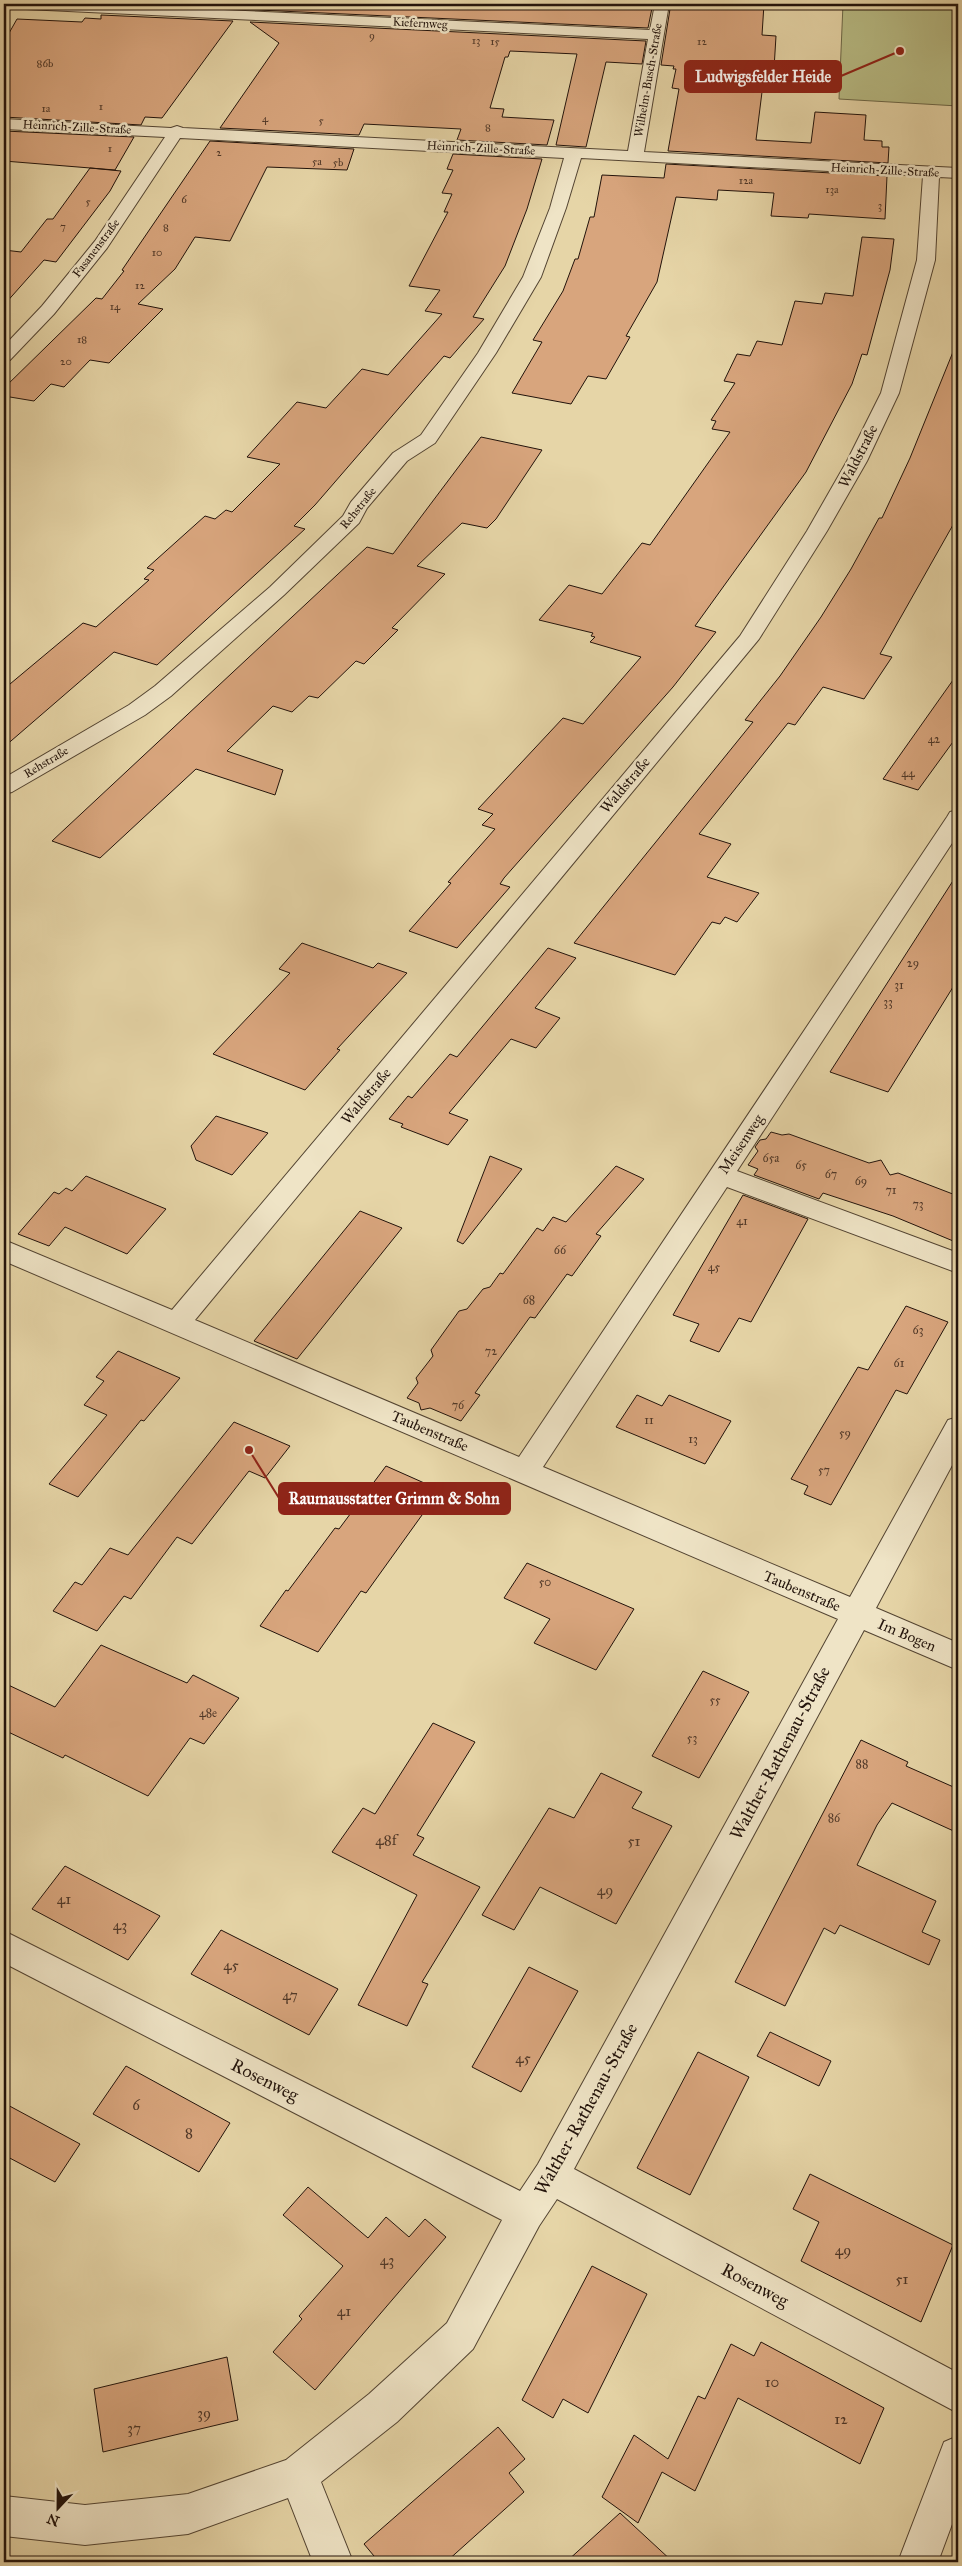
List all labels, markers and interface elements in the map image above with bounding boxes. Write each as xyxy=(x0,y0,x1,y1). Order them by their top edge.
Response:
street label: Kiefernweg xyxy=(392,15,448,32)
street label: Wilhelm-Busch-Straße xyxy=(631,22,665,138)
house number: 9 xyxy=(369,29,375,42)
house number: 13 xyxy=(472,34,480,47)
house number: 15 xyxy=(490,35,500,48)
house number: 12 xyxy=(697,35,707,48)
house number: 86b xyxy=(37,57,53,70)
callout: Ludwigsfelder Heide xyxy=(685,61,841,92)
text: Ludwigsfelder Heide xyxy=(695,67,831,87)
house number: 1 xyxy=(99,100,103,113)
house number: 1a xyxy=(42,102,51,115)
house number: 4 xyxy=(262,112,269,125)
house number: 5 xyxy=(318,114,324,127)
street label: Heinrich-Zille-Straße xyxy=(22,117,132,137)
house number: 8 xyxy=(485,121,491,134)
street label: Heinrich-Zille-Straße xyxy=(426,138,536,158)
house number: 1 xyxy=(108,142,112,155)
house number: 2 xyxy=(216,146,222,159)
house number: 5a xyxy=(312,155,322,168)
house number: 5b xyxy=(333,156,343,169)
street label: Heinrich-Zille-Straße xyxy=(830,160,940,180)
house number: 12a xyxy=(739,174,754,187)
house number: 13a xyxy=(825,183,839,196)
house number: 6 xyxy=(181,193,187,206)
house number: 5 xyxy=(85,195,91,208)
house number: 3 xyxy=(878,199,882,212)
street label: Fasanenstraße xyxy=(70,216,122,280)
house number: 7 xyxy=(60,220,66,233)
house number: 8 xyxy=(163,221,169,234)
house number: 10 xyxy=(152,246,162,259)
house number: 12 xyxy=(135,279,145,292)
house number: 14 xyxy=(110,300,121,313)
house number: 18 xyxy=(77,333,87,346)
house number: 20 xyxy=(60,355,72,368)
street label: Waldstraße xyxy=(835,422,881,490)
street label: Rehstraße xyxy=(337,484,379,532)
house number: 42 xyxy=(928,732,940,746)
street label: Rehstraße xyxy=(21,743,71,781)
street label: Waldstraße xyxy=(596,753,654,817)
house number: 44 xyxy=(901,766,915,780)
house number: 29 xyxy=(907,956,919,970)
house number: 31 xyxy=(894,978,904,992)
house number: 33 xyxy=(883,995,893,1009)
street label: Waldstraße xyxy=(337,1064,395,1128)
street label: Meisenweg xyxy=(714,1110,768,1177)
house number: 65a xyxy=(763,1151,780,1165)
house number: 65 xyxy=(795,1158,807,1172)
house number: 67 xyxy=(825,1167,837,1181)
house number: 69 xyxy=(855,1174,867,1188)
house number: 71 xyxy=(885,1183,897,1197)
house number: 73 xyxy=(912,1197,924,1211)
house number: 41 xyxy=(736,1214,748,1228)
house number: 66 xyxy=(554,1243,567,1257)
house number: 45 xyxy=(708,1260,721,1274)
house number: 68 xyxy=(523,1293,535,1307)
house number: 63 xyxy=(913,1323,924,1337)
house number: 72 xyxy=(485,1344,497,1358)
house number: 61 xyxy=(894,1356,905,1370)
house number: 76 xyxy=(452,1398,465,1412)
street label: Taubenstraße xyxy=(389,1407,471,1455)
house number: 11 xyxy=(644,1413,654,1427)
house number: 59 xyxy=(839,1426,851,1440)
house number: 13 xyxy=(688,1432,698,1446)
house number: 57 xyxy=(818,1463,830,1477)
callout: Raumausstatter Grimm & Sohn xyxy=(279,1483,510,1514)
text: Raumausstatter Grimm & Sohn xyxy=(288,1489,500,1508)
street label: Taubenstraße xyxy=(761,1567,843,1615)
house number: 50 xyxy=(539,1575,551,1589)
street label: Im Bogen xyxy=(875,1615,939,1655)
street label: Walther-Rathenau-Straße xyxy=(725,1663,835,1843)
house number: 55 xyxy=(709,1693,721,1707)
house number: 48e xyxy=(199,1706,217,1720)
house number: 53 xyxy=(687,1731,697,1745)
house number: 88 xyxy=(856,1757,868,1771)
house number: 86 xyxy=(828,1811,841,1825)
house number: 48f xyxy=(375,1831,400,1849)
house number: 51 xyxy=(628,1832,641,1850)
house number: 49 xyxy=(597,1881,613,1899)
house number: 41 xyxy=(57,1890,71,1908)
house number: 43 xyxy=(113,1916,127,1934)
house number: 45 xyxy=(223,1956,239,1974)
house number: 47 xyxy=(282,1986,298,2004)
street label: Walther-Rathenau-Straße xyxy=(530,2019,642,2199)
house number: 45 xyxy=(515,2049,531,2067)
street label: Rosenweg xyxy=(227,2054,303,2108)
house number: 6 xyxy=(132,2096,141,2114)
house number: 8 xyxy=(185,2124,193,2142)
house number: 49 xyxy=(835,2241,851,2259)
house number: 43 xyxy=(380,2251,394,2269)
street label: Rosenweg xyxy=(717,2258,793,2313)
house number: 51 xyxy=(896,2270,909,2288)
house number: 41 xyxy=(337,2302,351,2320)
house number: 10 xyxy=(765,2373,779,2391)
house number: 39 xyxy=(197,2404,211,2422)
house number: 12 xyxy=(834,2410,848,2428)
house number: 37 xyxy=(127,2419,141,2437)
north arrow xyxy=(32,2484,82,2534)
text: N xyxy=(45,2509,62,2530)

